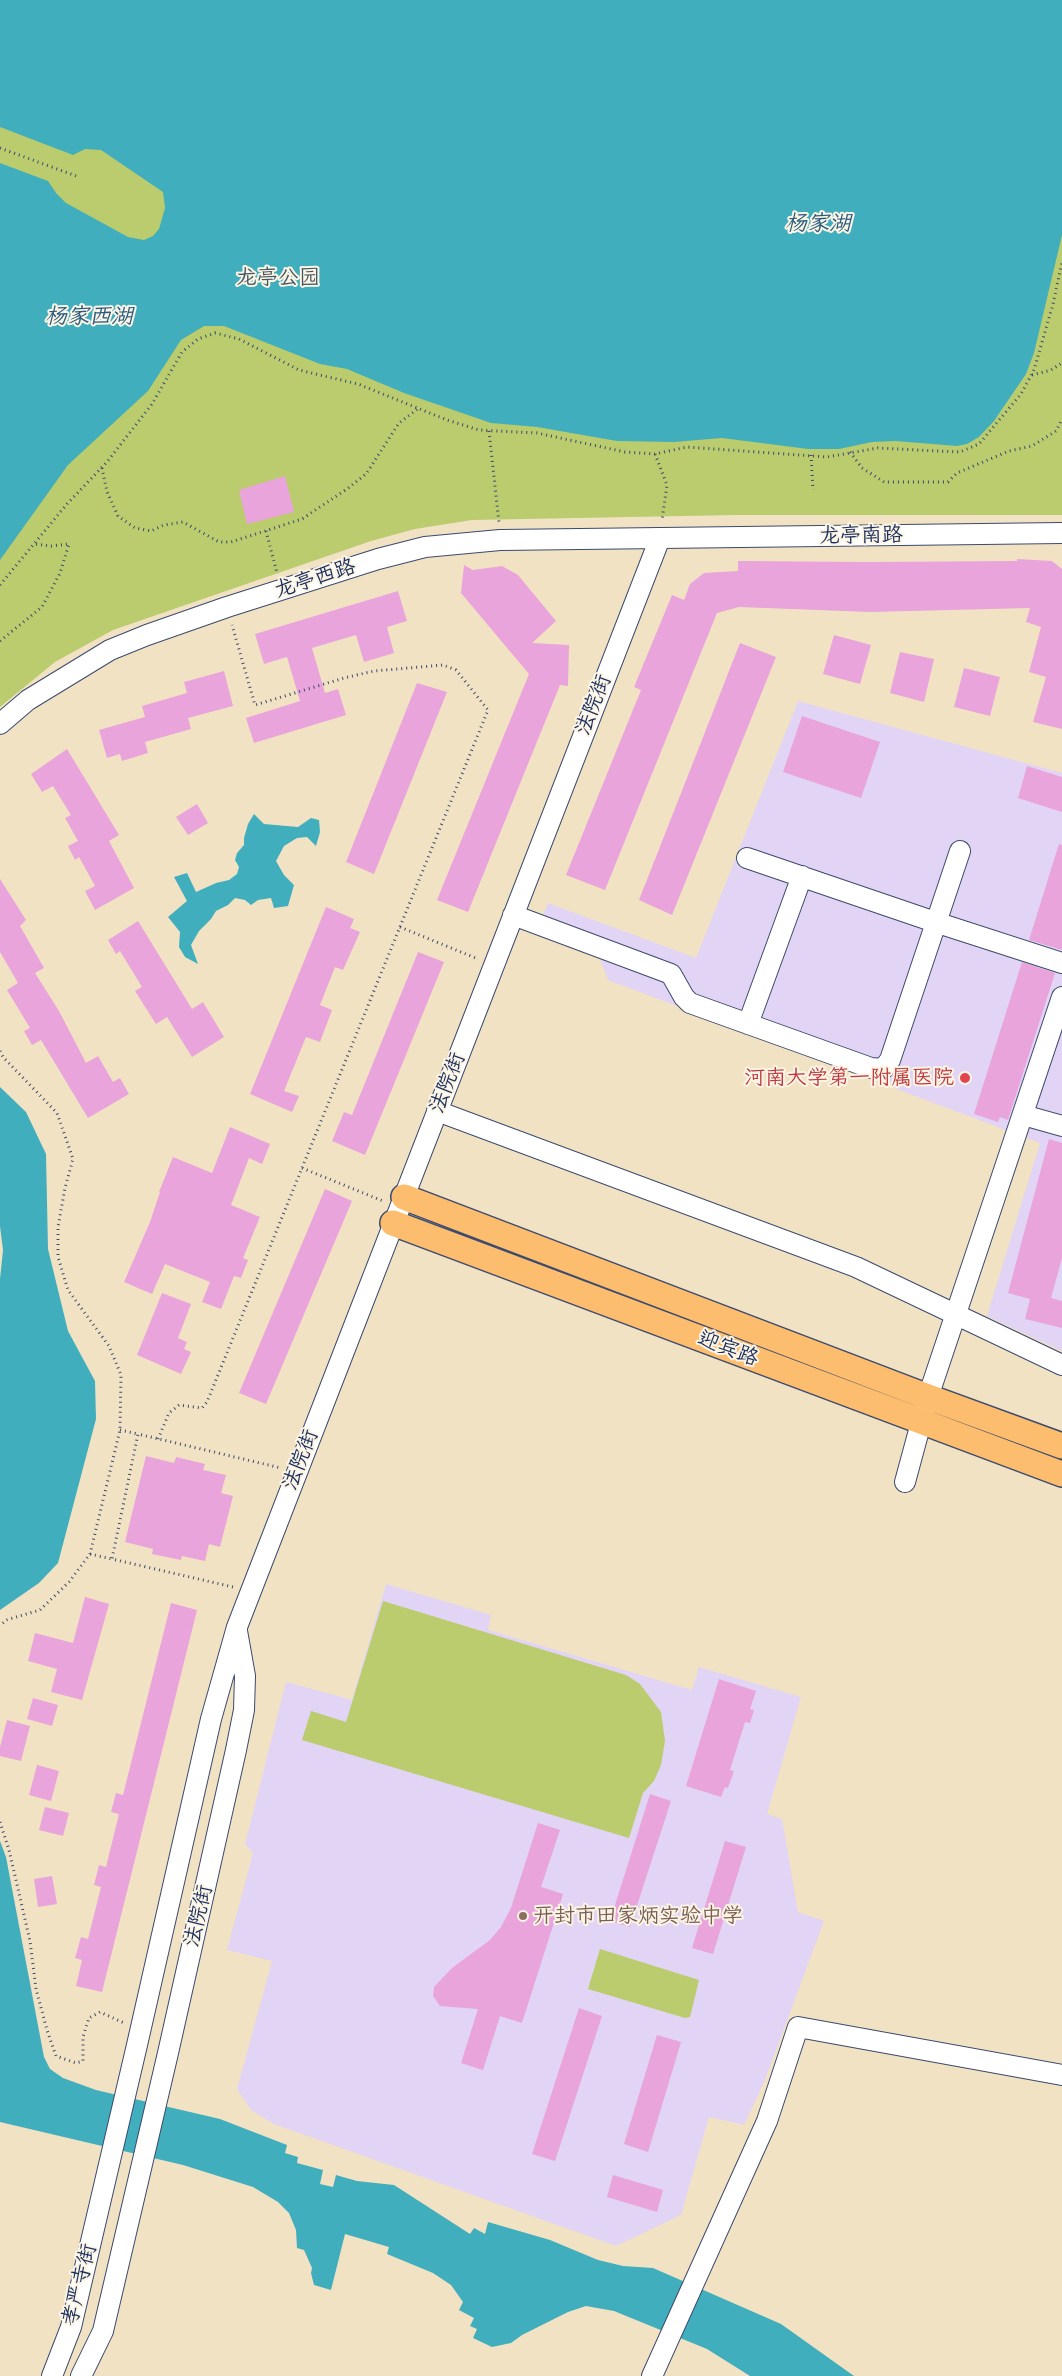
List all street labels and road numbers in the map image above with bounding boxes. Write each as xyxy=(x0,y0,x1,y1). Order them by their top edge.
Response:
street label: 龙亭南路 xyxy=(819,523,903,549)
street label: 龙亭西路 xyxy=(271,554,359,604)
street label: 法院街 xyxy=(571,671,617,739)
street label: 法院街 xyxy=(425,1049,471,1117)
street label: 迎宾路 xyxy=(694,1326,762,1372)
street label: 法院街 xyxy=(278,1426,324,1494)
street label: 法院街 xyxy=(180,1882,218,1950)
street label: 孝严寺街 xyxy=(58,2241,102,2329)

